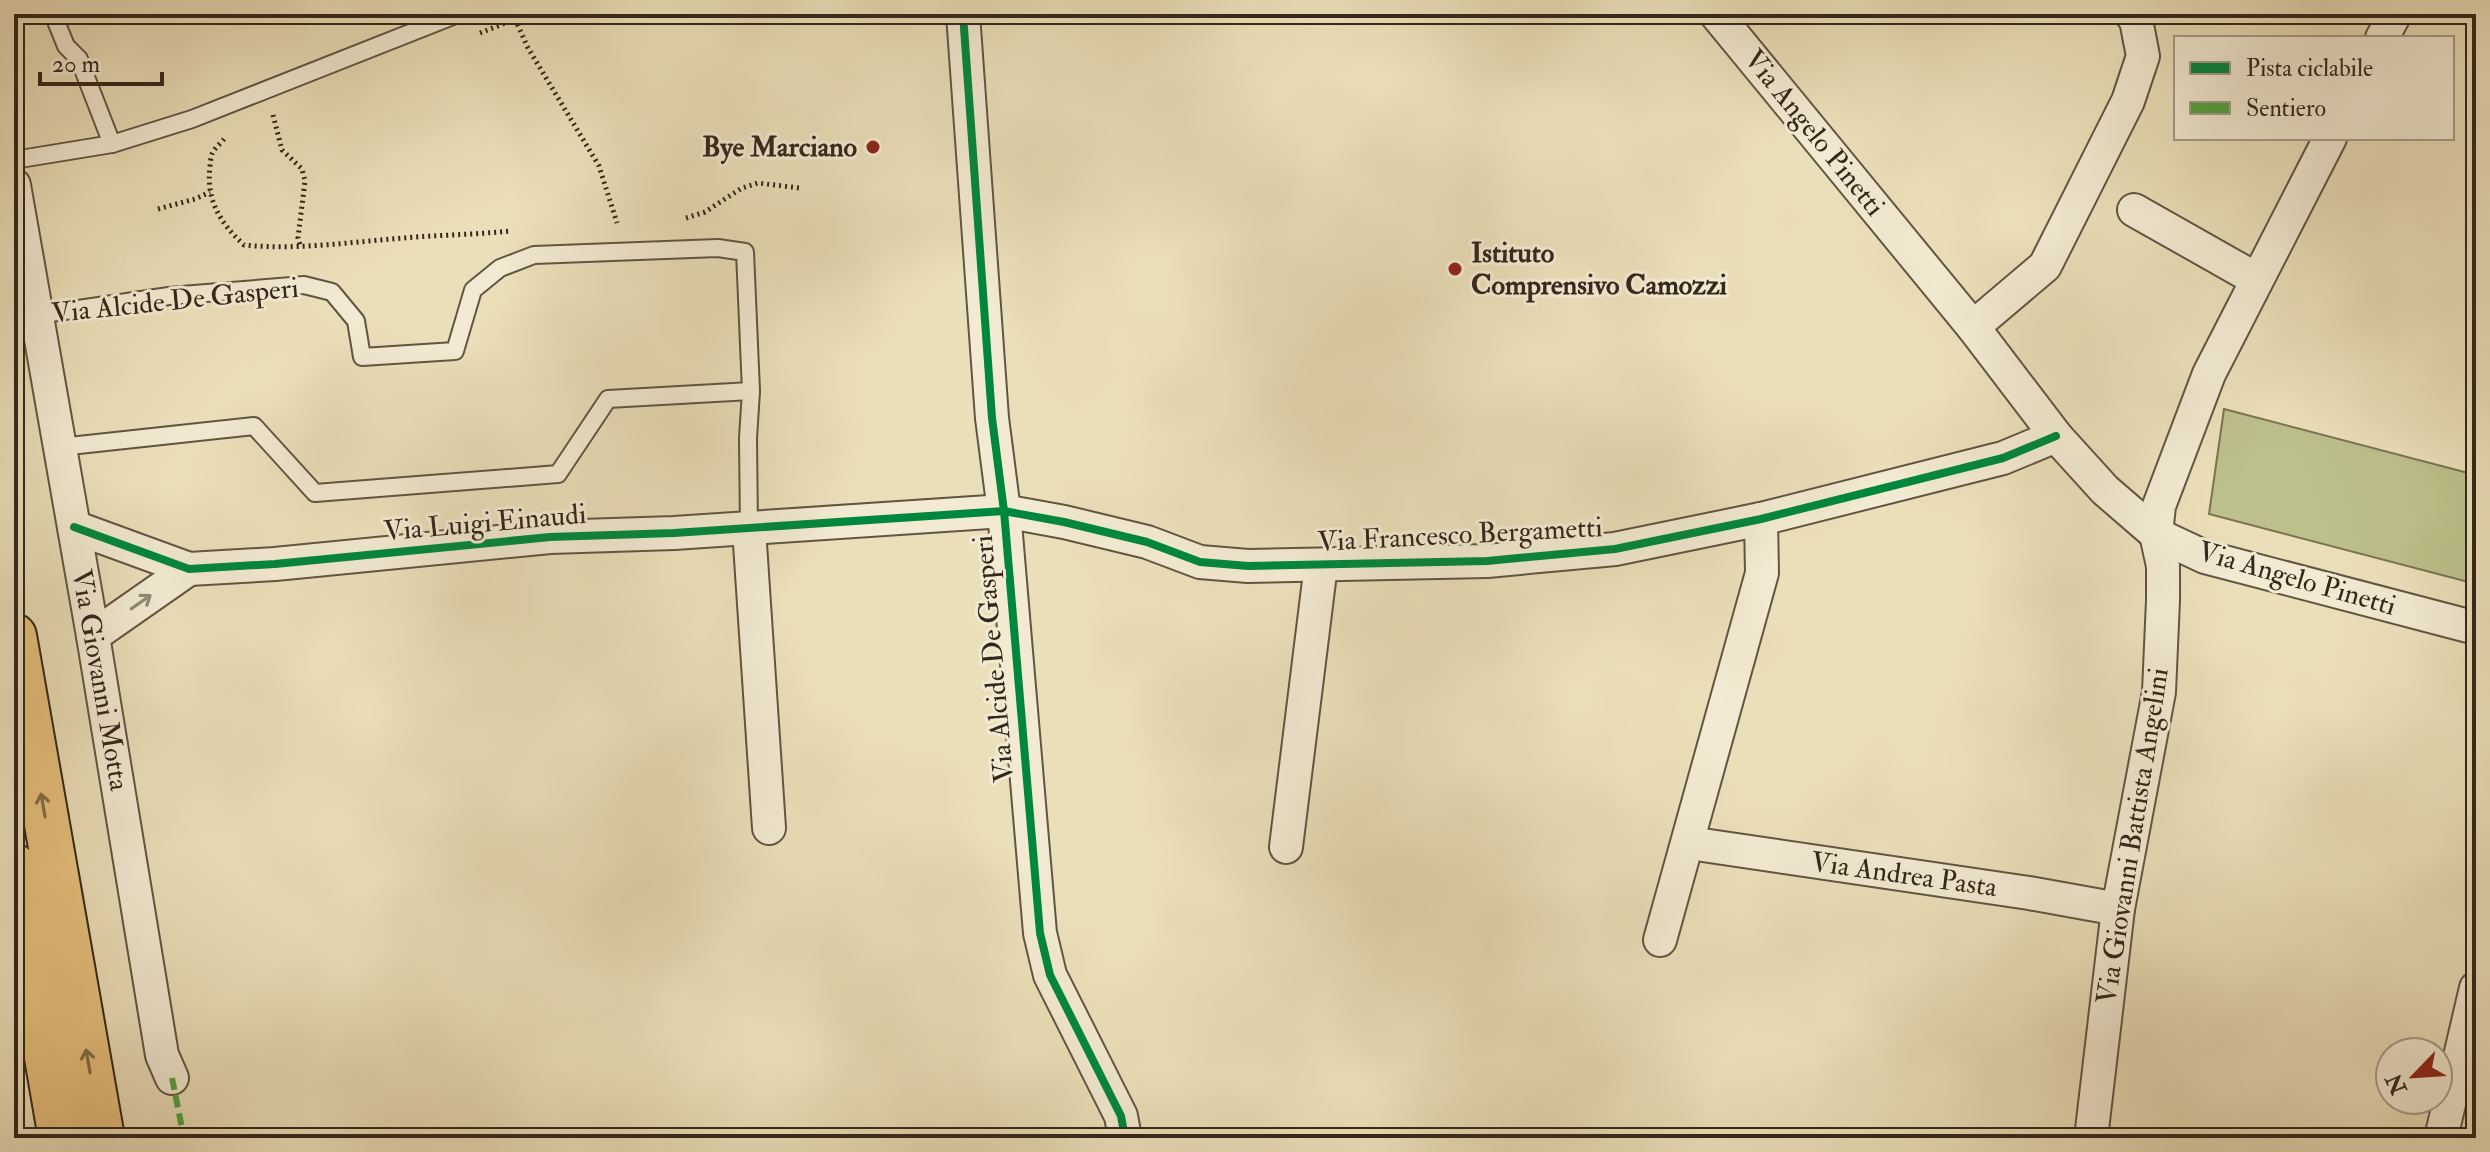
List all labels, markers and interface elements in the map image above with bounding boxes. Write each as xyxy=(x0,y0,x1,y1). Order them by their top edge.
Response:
scale bar xyxy=(40,36,162,86)
legend xyxy=(2174,36,2454,140)
street label: Via Angelo Pinetti xyxy=(1736,43,1892,223)
text: 20 m xyxy=(52,49,101,80)
text: Pista ciclabile xyxy=(2246,53,2373,84)
text: Sentiero xyxy=(2246,93,2326,124)
place label: Bye Marciano xyxy=(702,130,858,165)
marker: Bye Marciano xyxy=(864,138,882,156)
place label: Istituto Comprensivo Camozzi xyxy=(1471,236,1727,303)
marker: Istituto Comprensivo Camozzi xyxy=(1446,260,1464,278)
street label: Via Alcide De Gasperi xyxy=(50,271,300,331)
street label: Via Luigi Einaudi xyxy=(382,497,588,549)
street label: Via Francesco Bergametti xyxy=(1317,510,1603,560)
street label: Via Alcide De Gasperi xyxy=(966,534,1022,784)
street label: Via Angelo Pinetti xyxy=(2194,534,2400,624)
street label: Via Giovanni Motta xyxy=(63,567,137,794)
one-way arrow xyxy=(129,594,151,610)
street label: Via Giovanni Battista Angelini xyxy=(2089,665,2177,1007)
one-way arrow xyxy=(35,793,50,818)
street label: Via Andrea Pasta xyxy=(1809,845,2000,905)
north arrow xyxy=(2374,1036,2454,1116)
one-way arrow xyxy=(80,1049,95,1074)
text: N xyxy=(2380,1069,2414,1100)

